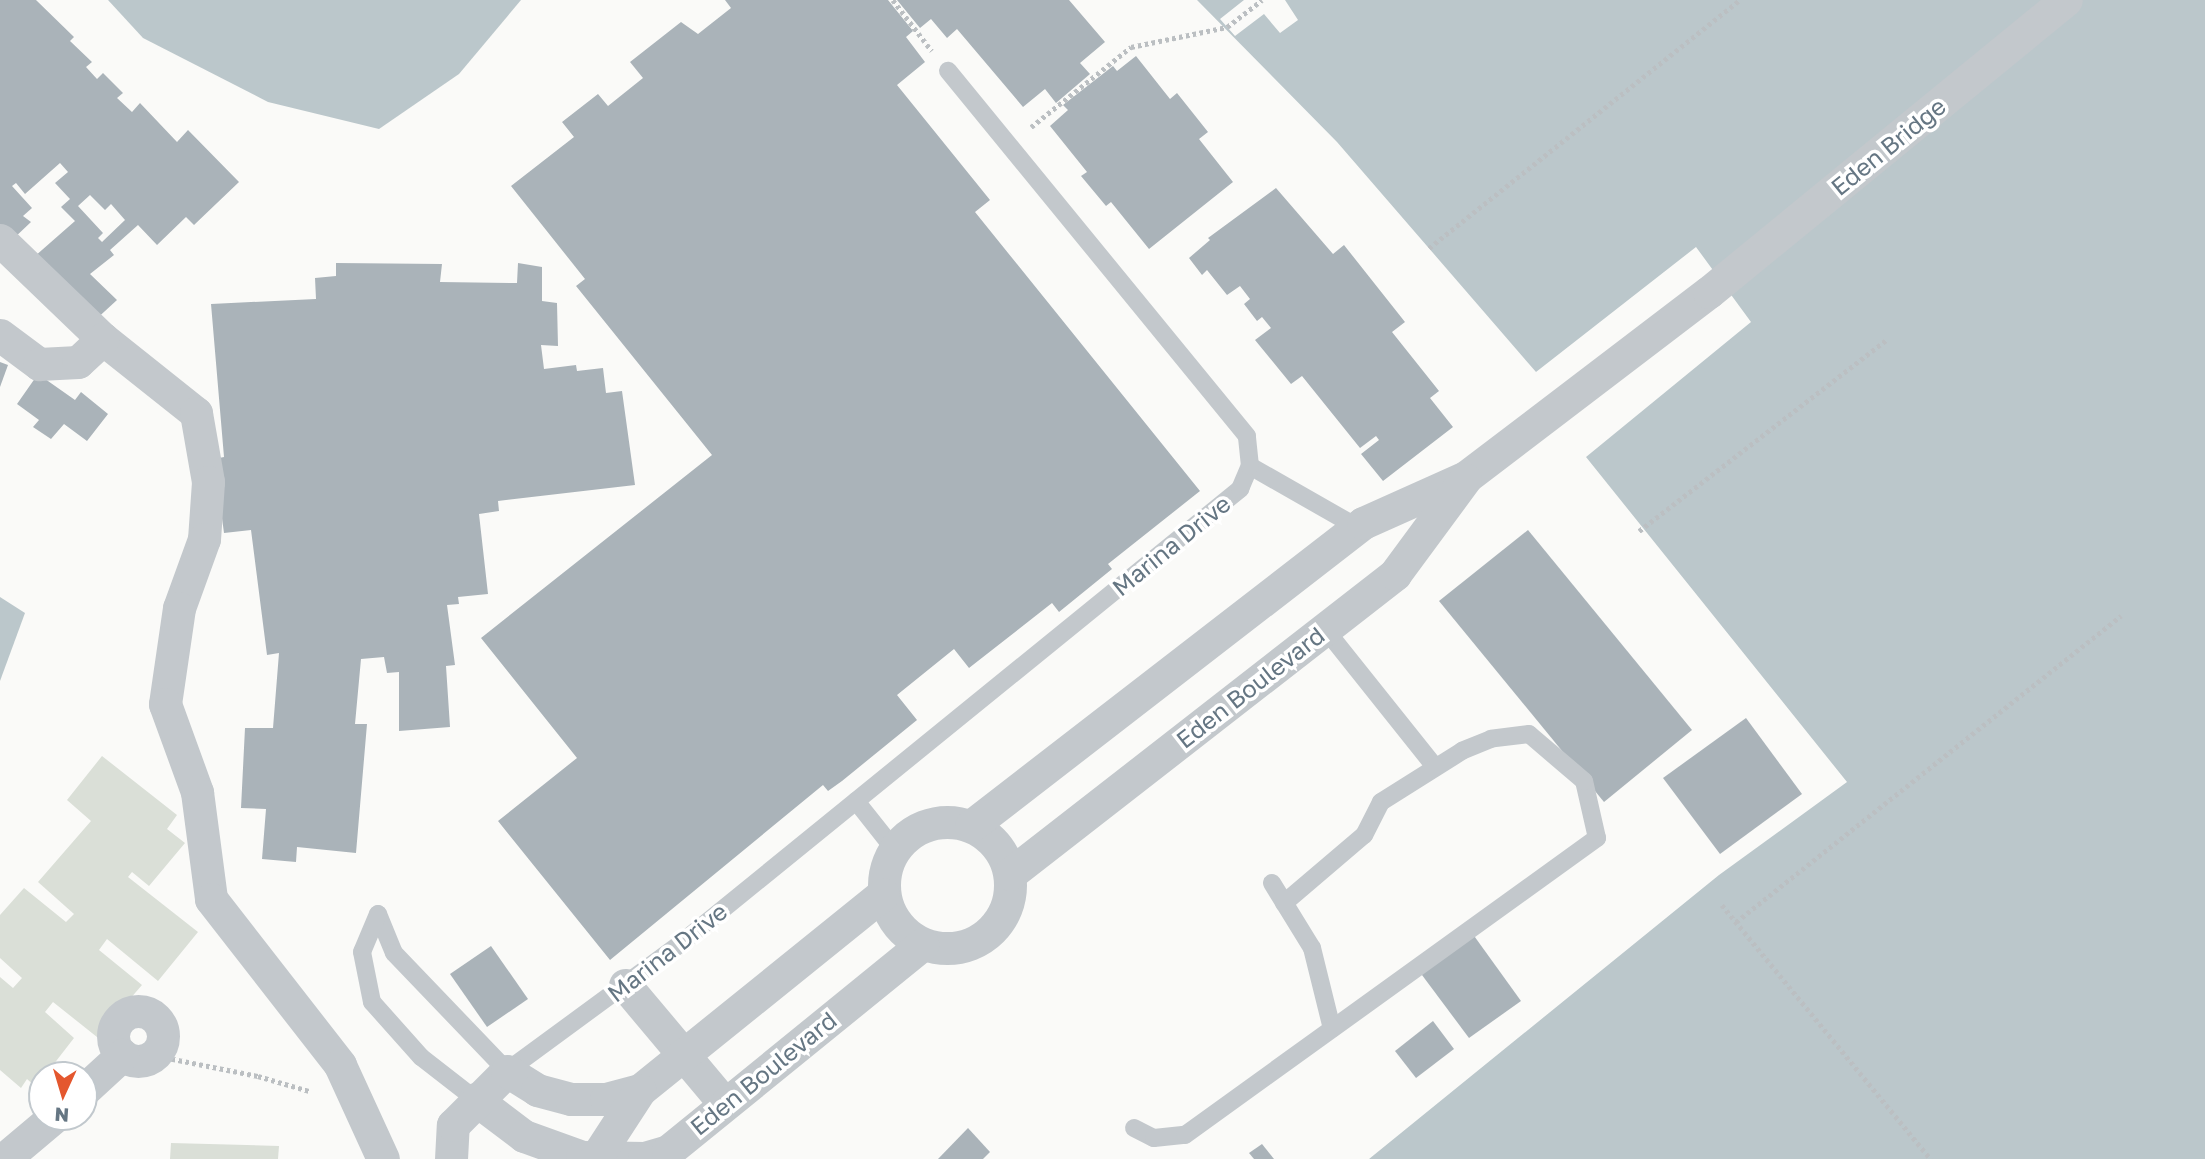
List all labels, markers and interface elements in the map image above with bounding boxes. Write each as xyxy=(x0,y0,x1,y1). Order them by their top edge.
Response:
street label: Eden Bridge xyxy=(1825,91,1951,201)
street label: Marina Drive xyxy=(1106,489,1236,601)
street label: Eden Boulevard xyxy=(1170,620,1330,754)
street label: Marina Drive xyxy=(601,896,733,1008)
street label: Eden Boulevard xyxy=(684,1005,842,1141)
north arrow xyxy=(28,1061,98,1131)
text: N xyxy=(54,1103,70,1127)

